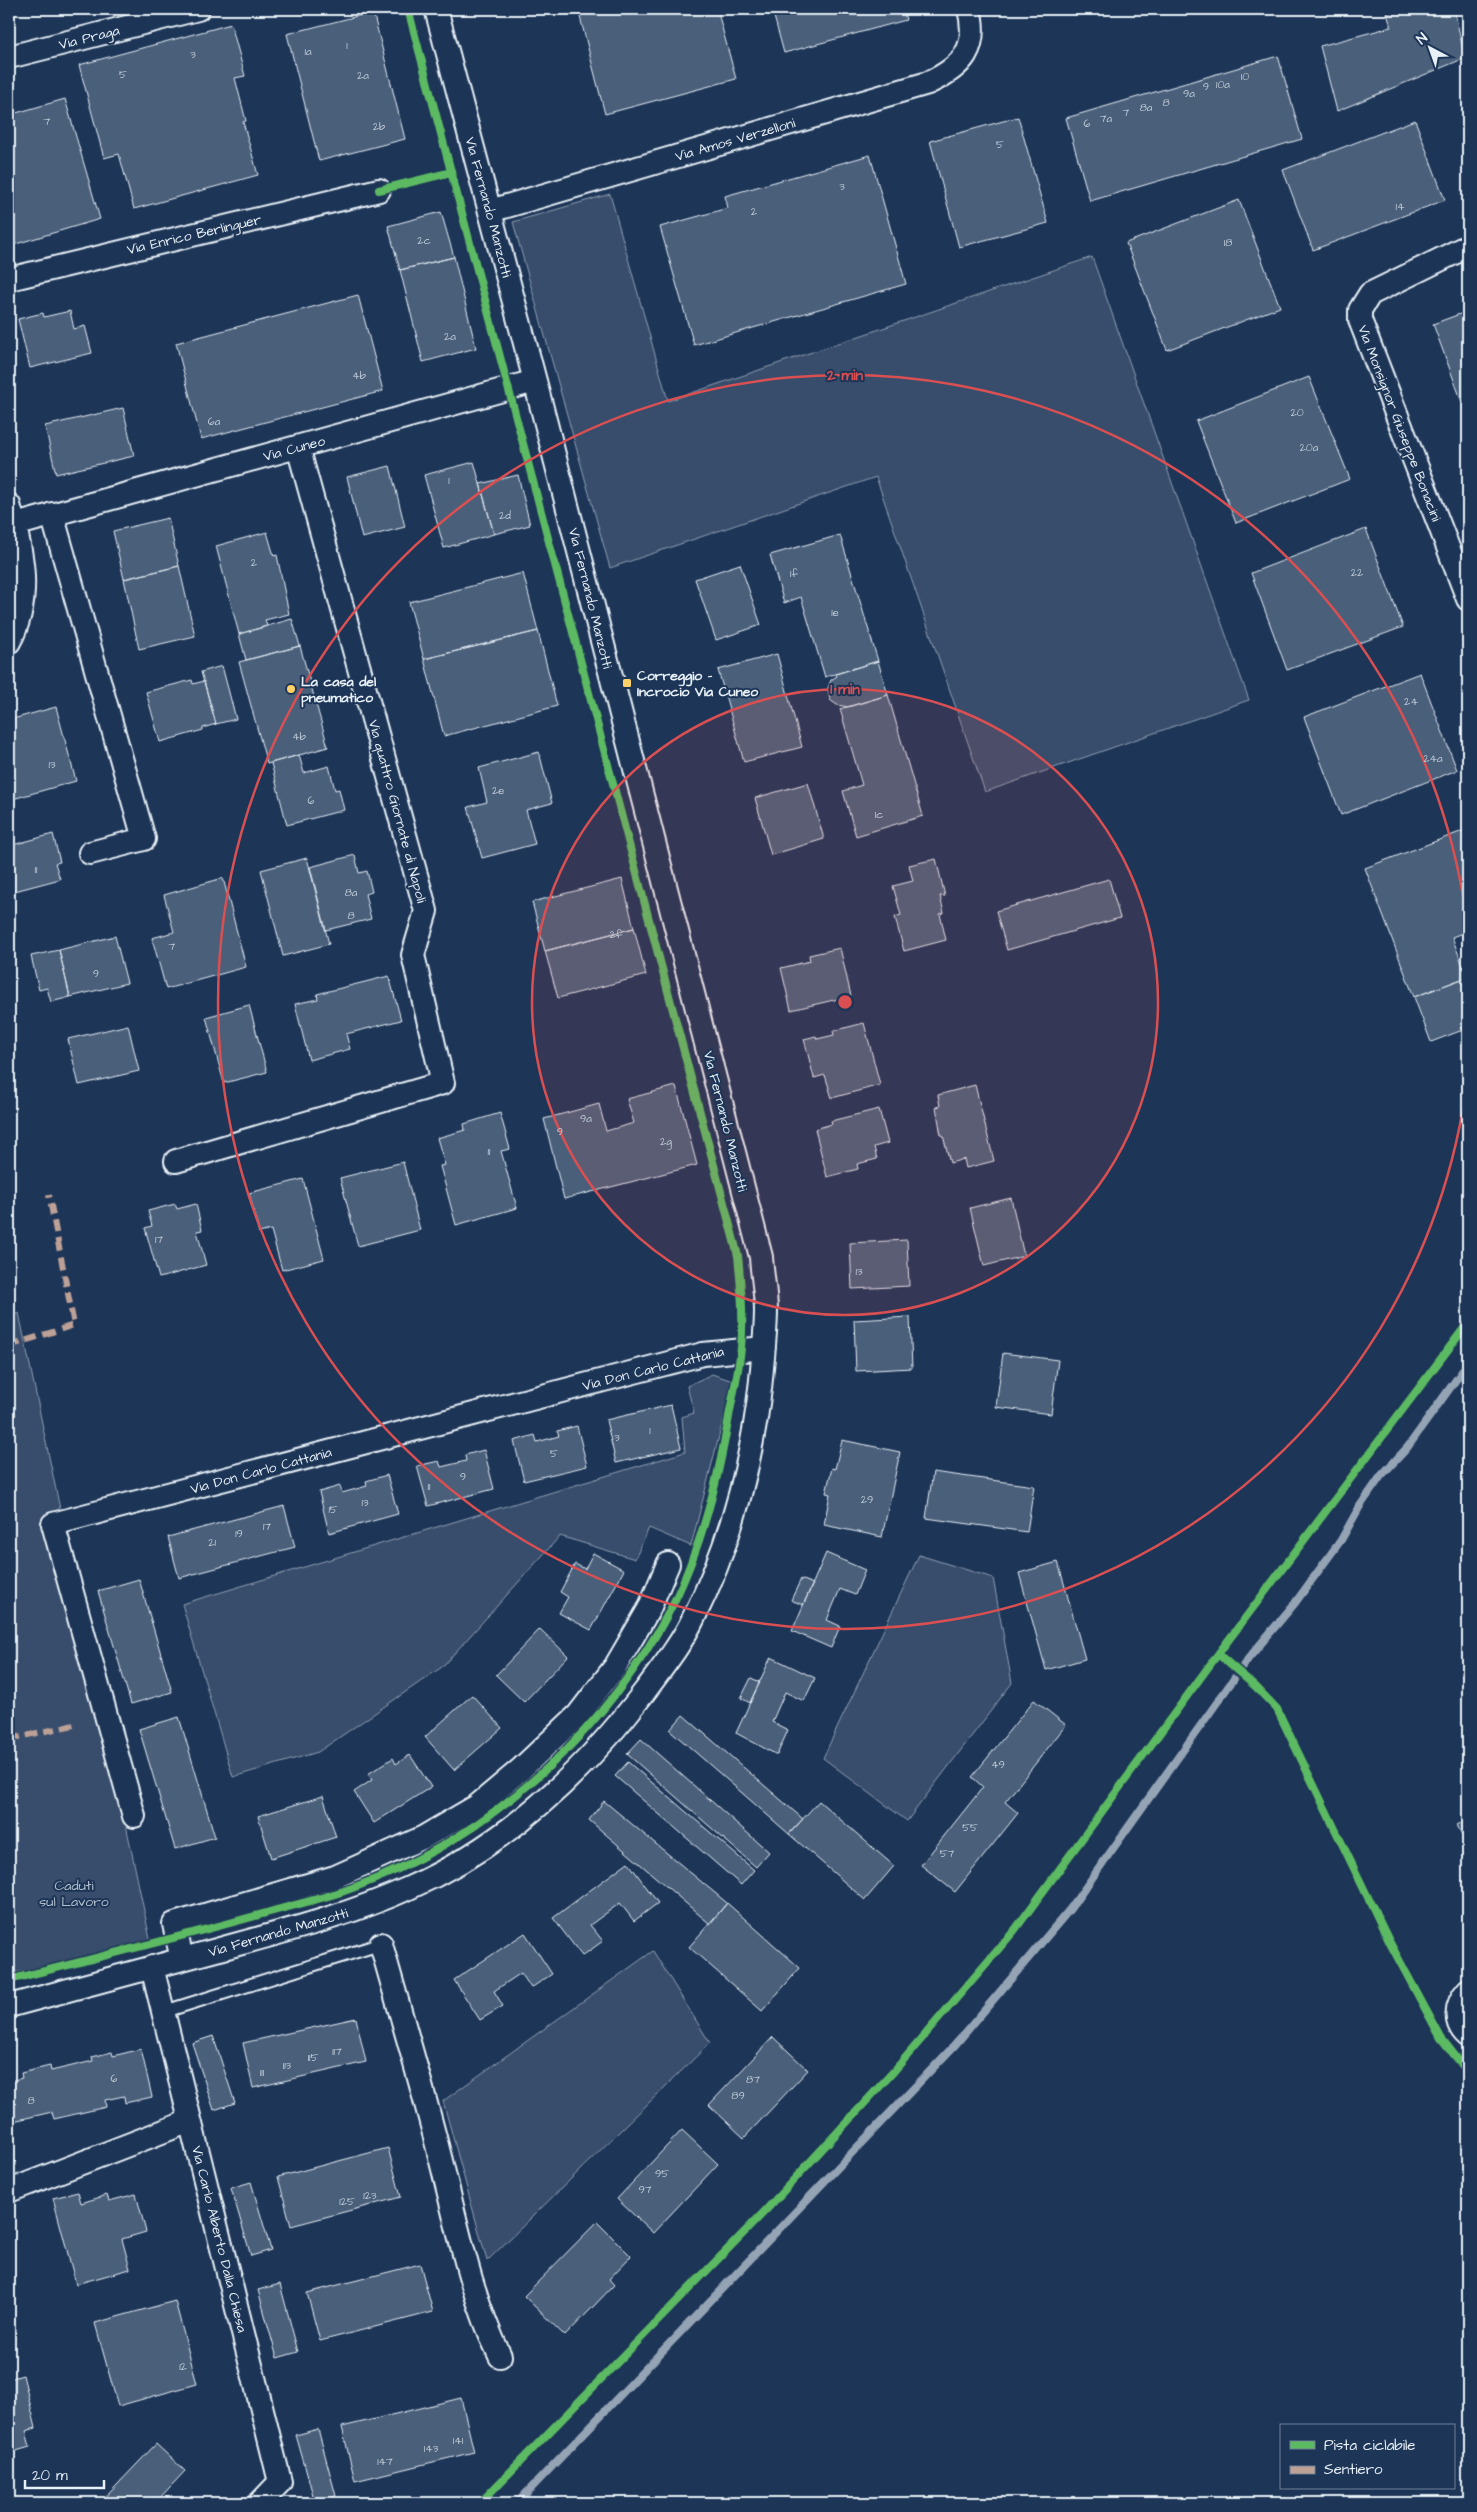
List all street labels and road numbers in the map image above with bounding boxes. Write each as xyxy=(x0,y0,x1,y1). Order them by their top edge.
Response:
street label: Via Praga xyxy=(57,21,122,55)
street label: Via Amos Verzelloni xyxy=(673,113,798,167)
street label: Via Fernando Manzotti xyxy=(460,135,516,280)
street label: Via Enrico Berlinguer xyxy=(125,210,264,260)
street label: Via Monsignor Giuseppe Bonacini xyxy=(1352,322,1446,525)
street label: Via Cuneo xyxy=(261,431,327,467)
street label: Via Fernando Manzotti xyxy=(563,526,617,671)
street label: Via quattro Giornate di Napoli xyxy=(363,718,431,905)
street label: Via Fernando Manzotti xyxy=(698,1049,752,1194)
street label: Via Don Carlo Cattania xyxy=(580,1342,726,1396)
street label: Via Don Carlo Cattania xyxy=(188,1442,334,1499)
street label: Via Fernando Manzotti xyxy=(206,1903,350,1962)
street label: Via Carlo Alberto Dalla Chiesa xyxy=(186,2144,252,2335)

